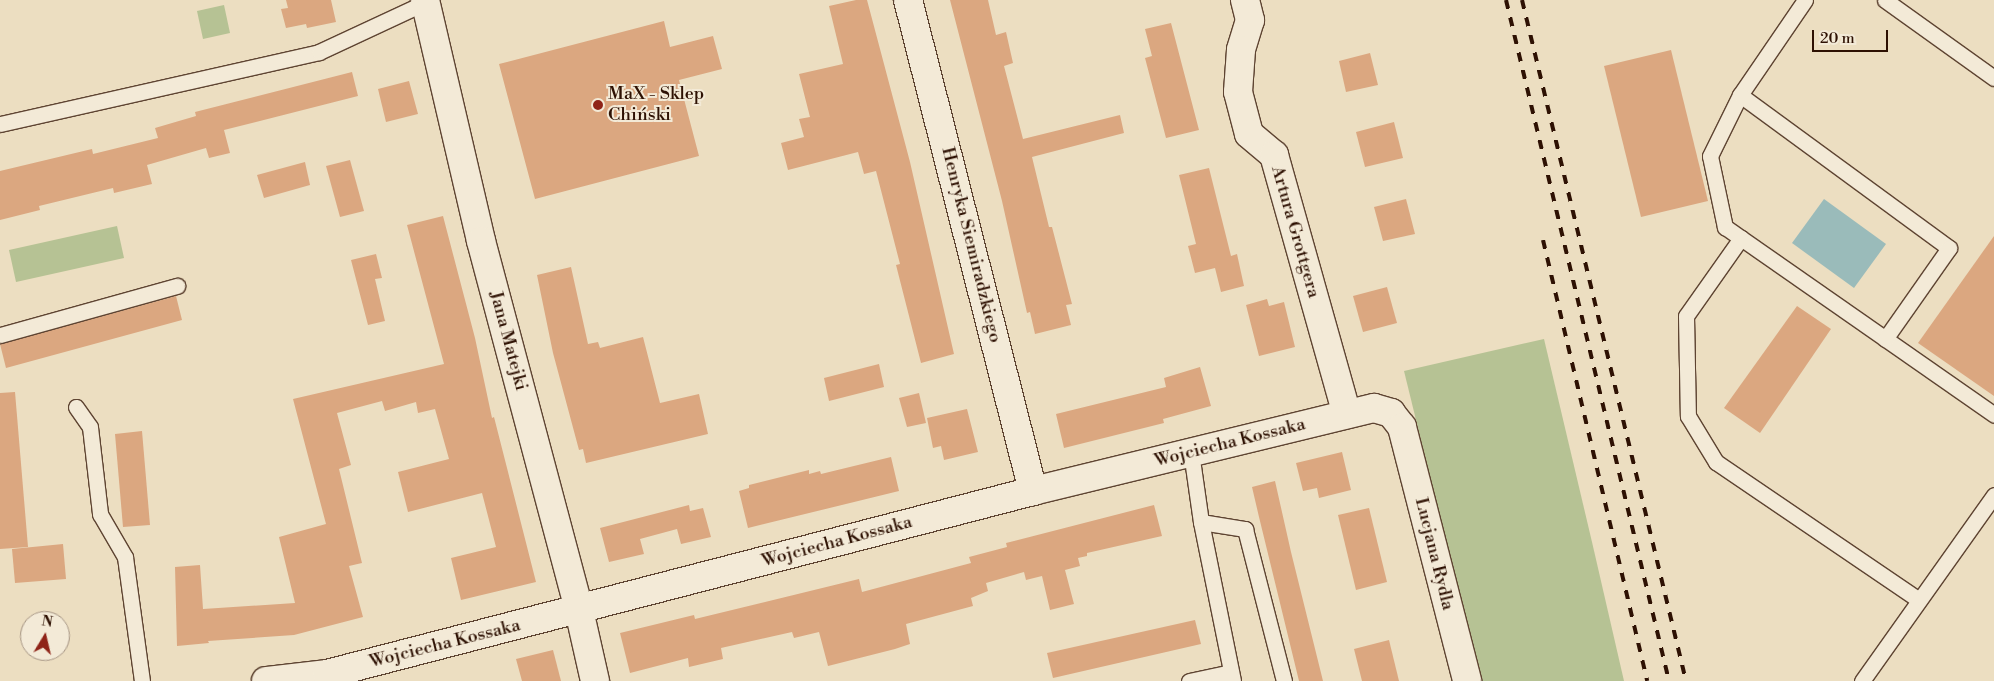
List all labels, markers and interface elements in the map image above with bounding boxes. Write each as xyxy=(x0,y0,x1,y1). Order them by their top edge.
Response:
scale bar xyxy=(1814,20,1890,52)
text: 20 m xyxy=(1820,29,1855,48)
place label: MaX - Sklep Chiński xyxy=(608,84,704,126)
marker: MaX - Sklep Chiński xyxy=(592,99,604,111)
street label: Henryka Siemiradzkiego xyxy=(936,145,1006,345)
street label: Artura Grottgera xyxy=(1266,163,1324,301)
street label: Jana Matejki xyxy=(484,289,532,393)
street label: Wojciecha Kossaka xyxy=(1152,414,1308,472)
street label: Lucjana Rydla xyxy=(1410,495,1458,613)
street label: Wojciecha Kossaka xyxy=(759,512,915,572)
north arrow xyxy=(20,611,70,661)
text: N xyxy=(40,612,54,632)
street label: Wojciecha Kossaka xyxy=(367,615,523,673)

